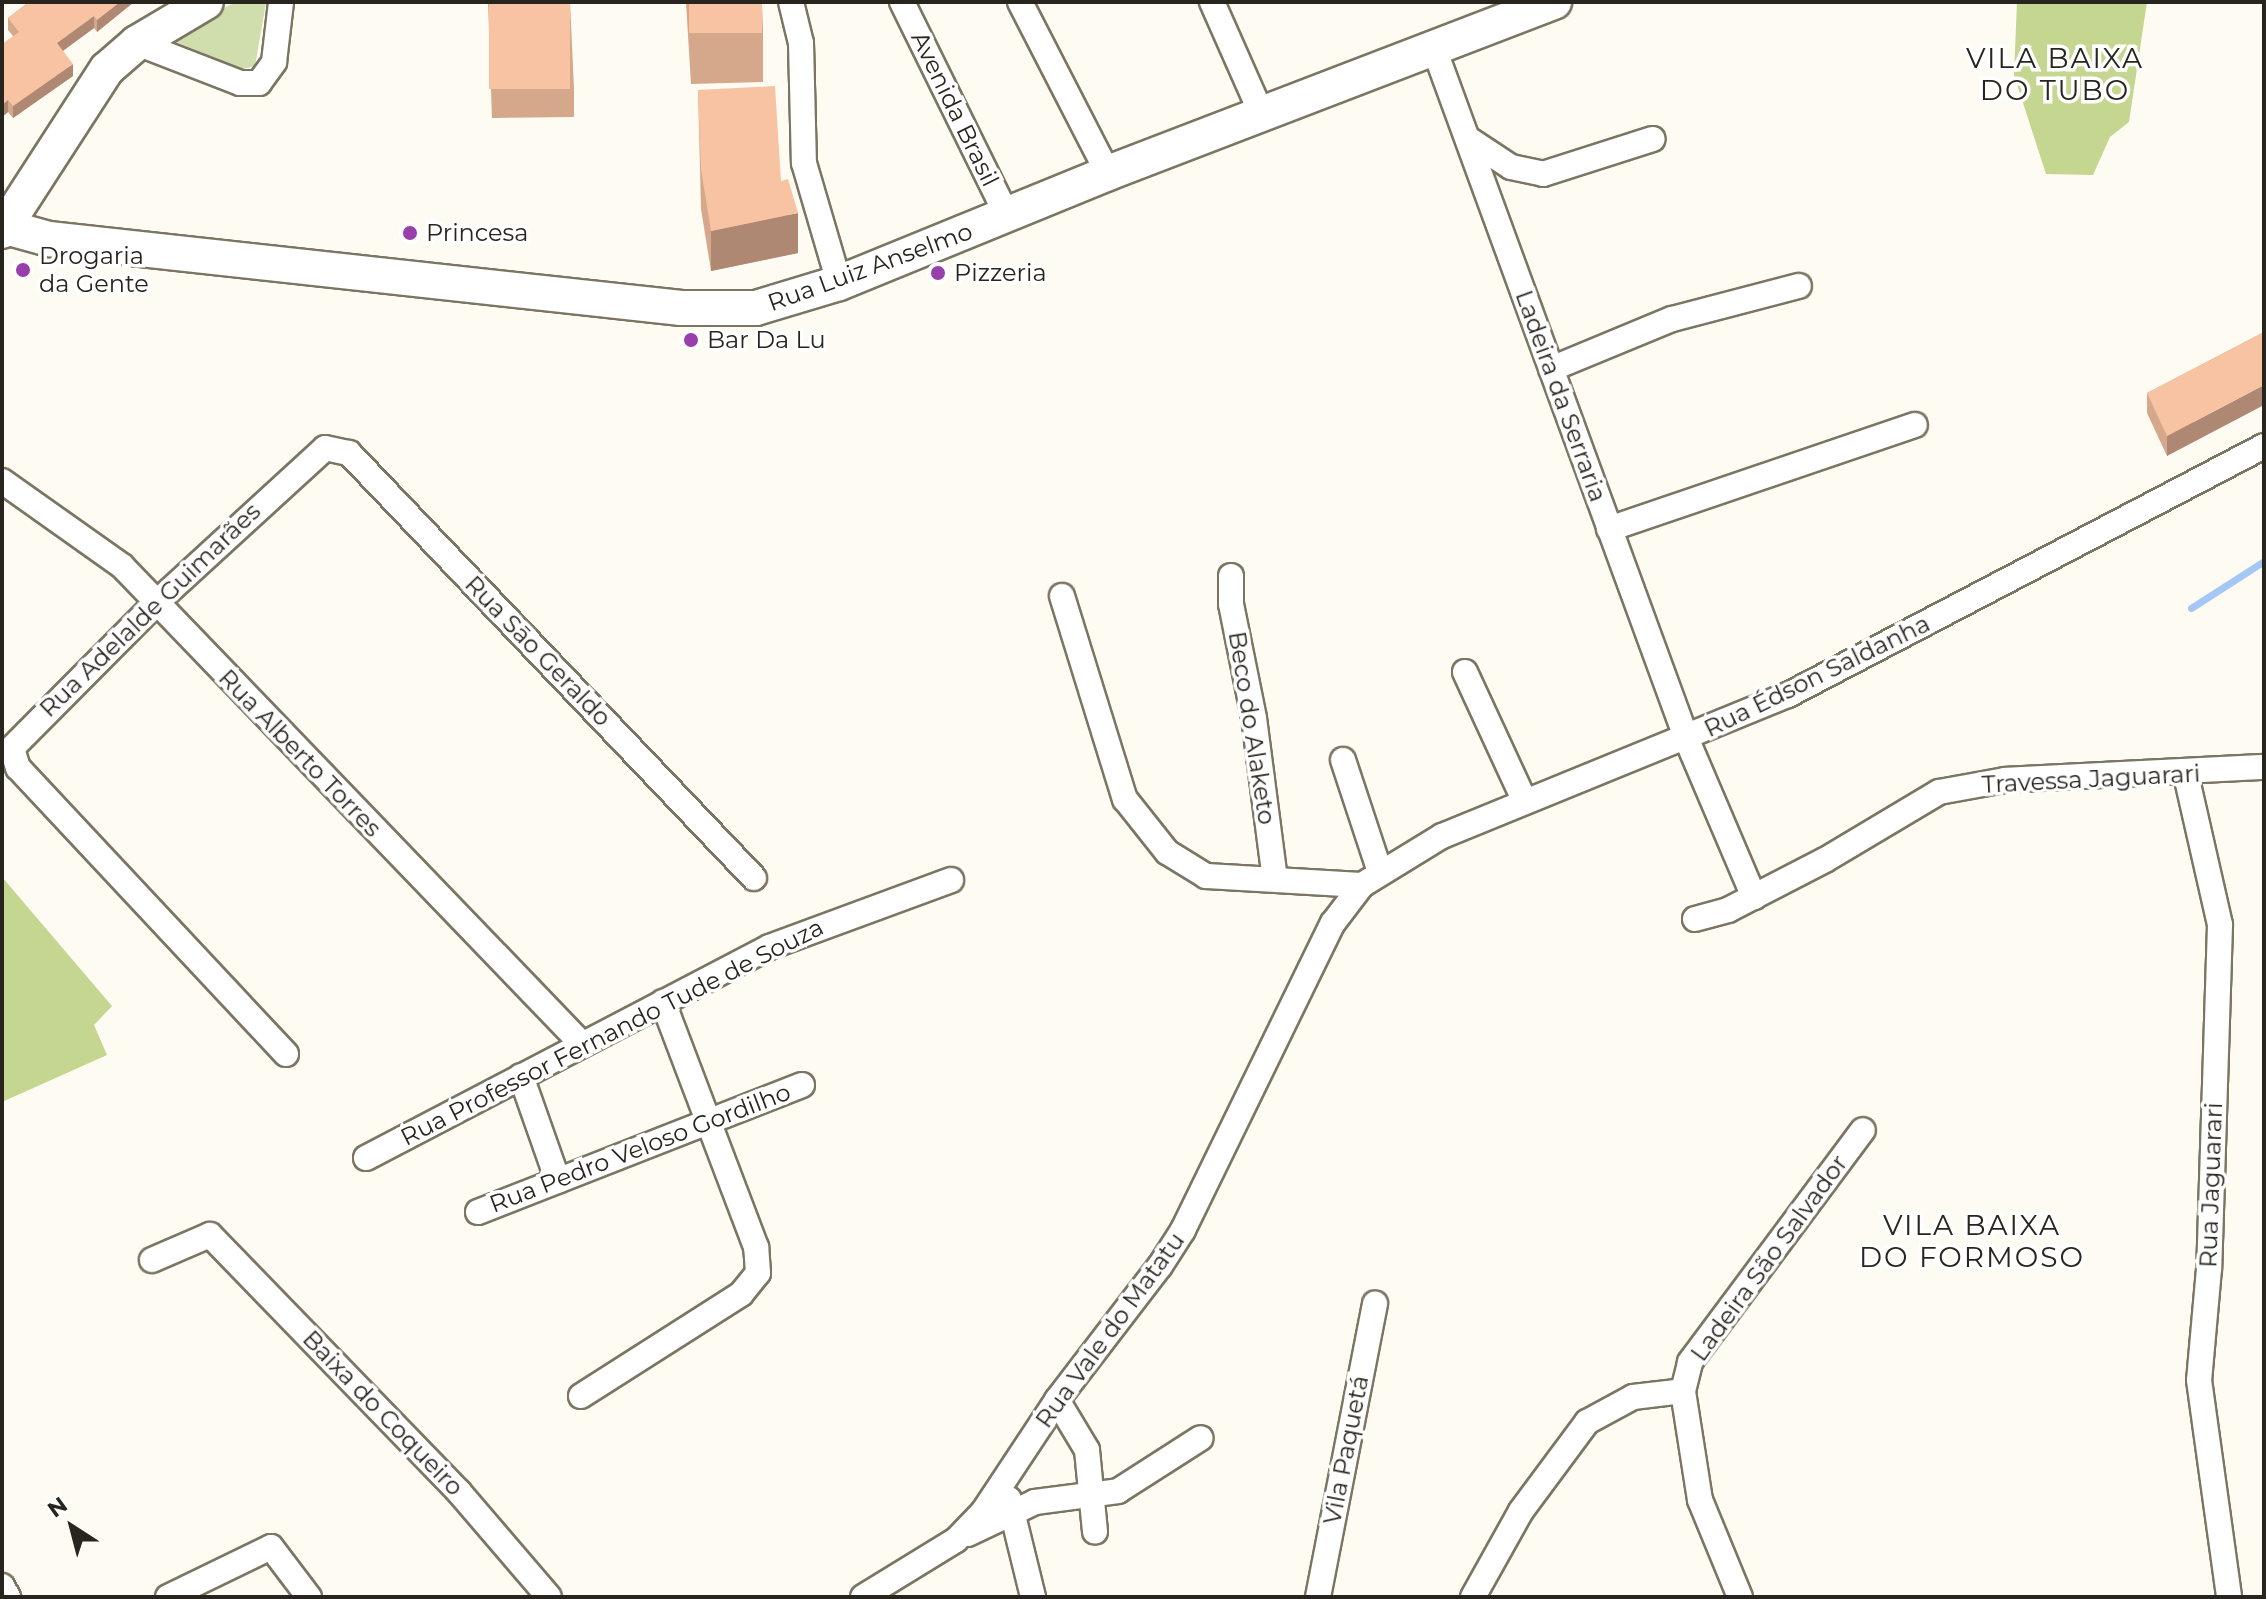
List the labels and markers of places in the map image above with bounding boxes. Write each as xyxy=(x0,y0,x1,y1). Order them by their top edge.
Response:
place label: Princesa xyxy=(426,219,528,247)
marker: Princesa xyxy=(401,224,419,242)
place label: Drogaria da Gente xyxy=(39,242,149,298)
place label: Pizzeria xyxy=(954,259,1047,287)
marker: Drogaria da Gente xyxy=(14,261,32,279)
marker: Pizzeria xyxy=(929,264,947,282)
place label: Bar Da Lu xyxy=(707,326,826,354)
marker: Bar Da Lu xyxy=(682,331,700,349)

